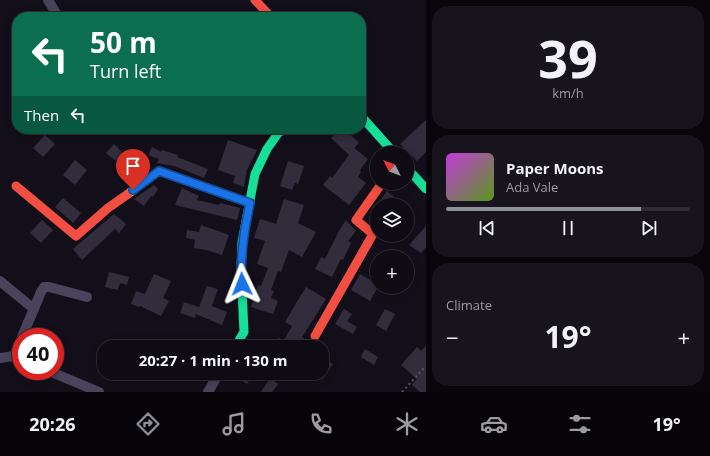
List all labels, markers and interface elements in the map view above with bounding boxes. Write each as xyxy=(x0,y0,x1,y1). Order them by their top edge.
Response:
text: 39 xyxy=(538,22,598,93)
text: 50 m xyxy=(90,23,157,61)
icon: left xyxy=(24,28,76,80)
text: Turn left xyxy=(90,59,161,83)
text: km/h xyxy=(552,84,584,102)
icon: left xyxy=(67,104,89,126)
text: Then xyxy=(24,105,59,125)
north arrow xyxy=(370,146,414,190)
map controls xyxy=(370,146,414,294)
pin xyxy=(116,149,150,190)
icon: arrive xyxy=(122,155,144,177)
text: Paper Moons xyxy=(506,158,604,178)
text: Ada Vale xyxy=(506,178,558,196)
button: layers xyxy=(370,198,414,242)
icon: previous xyxy=(476,217,498,239)
icon: pause xyxy=(557,217,579,239)
icon: next xyxy=(638,217,660,239)
button: + xyxy=(370,250,414,294)
position arrow xyxy=(221,263,263,305)
text: Climate xyxy=(446,296,492,314)
text: 19° xyxy=(544,316,592,357)
text: − xyxy=(446,322,459,352)
text: + xyxy=(677,322,690,352)
speed limit sign: 40 xyxy=(12,328,64,380)
text: 20:27 · 1 min · 130 m xyxy=(139,350,287,370)
icon: directions xyxy=(134,410,162,438)
icon: music xyxy=(220,410,248,438)
icon: phone xyxy=(307,410,335,438)
icon: climate xyxy=(393,410,421,438)
icon: car xyxy=(480,410,508,438)
icon: filters xyxy=(566,410,594,438)
text: 20:26 xyxy=(29,412,76,436)
text: 19° xyxy=(652,412,681,436)

